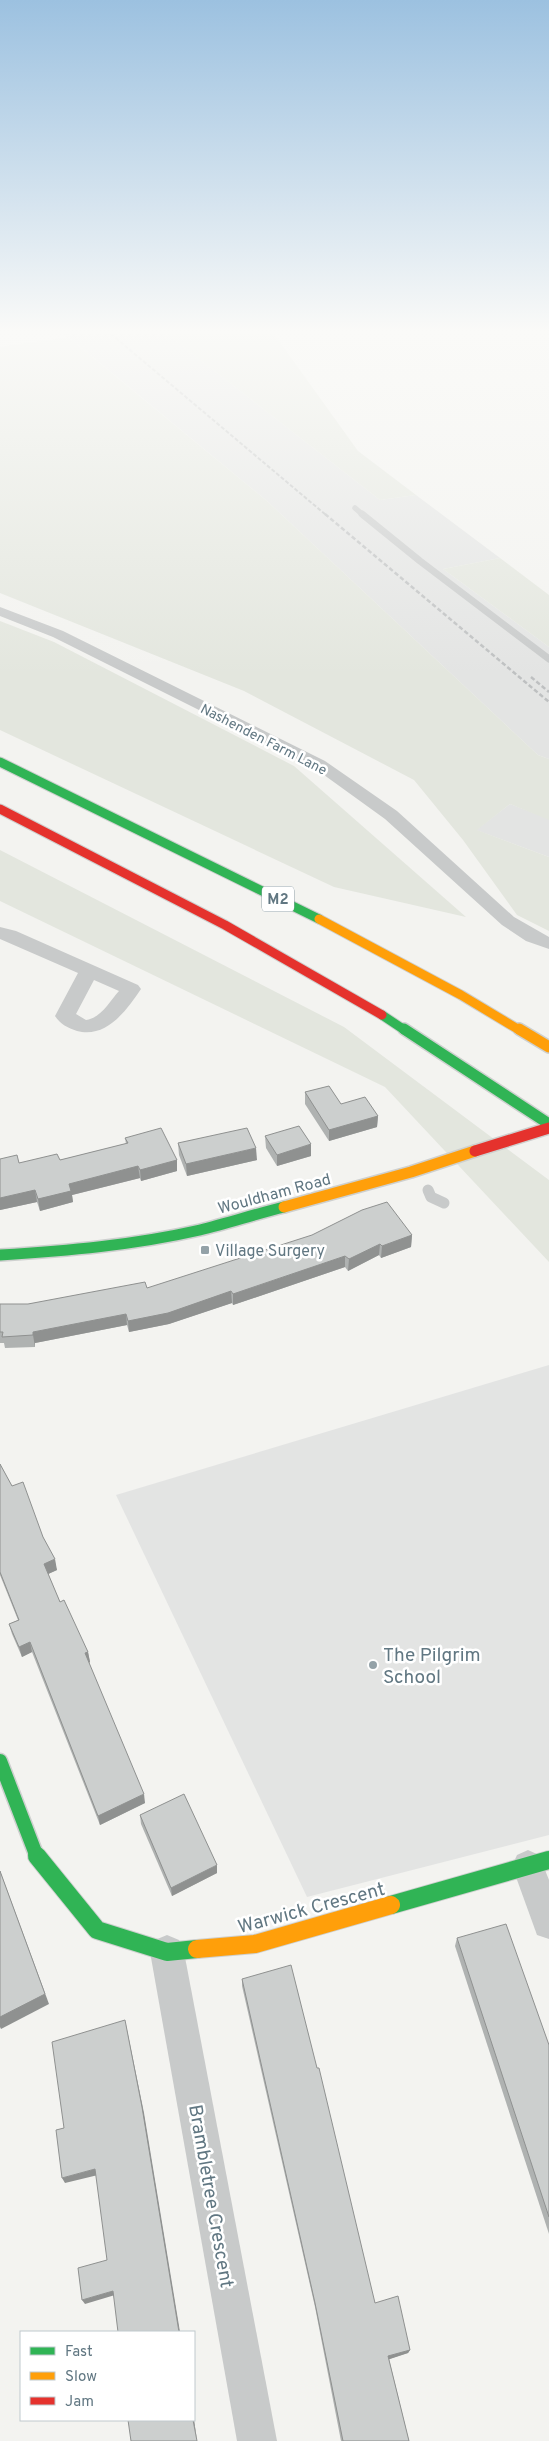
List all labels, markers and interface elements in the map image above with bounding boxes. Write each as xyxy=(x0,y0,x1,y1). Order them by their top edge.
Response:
street label: Nashenden Farm Lane xyxy=(197,701,329,780)
road number: M2 xyxy=(262,886,294,912)
street label: Wouldham Road xyxy=(216,1170,333,1220)
place label: Village Surgery xyxy=(215,1242,325,1262)
marker: Village Surgery xyxy=(199,1244,211,1256)
place label: The Pilgrim School xyxy=(383,1644,481,1690)
marker: The Pilgrim School xyxy=(367,1659,379,1671)
street label: Warwick Crescent xyxy=(235,1878,388,1940)
street label: Brambletree Crescent xyxy=(182,2103,238,2290)
legend xyxy=(20,2331,195,2421)
text: Fast xyxy=(65,2343,93,2362)
text: Slow xyxy=(65,2368,97,2387)
text: Jam xyxy=(65,2393,94,2412)

